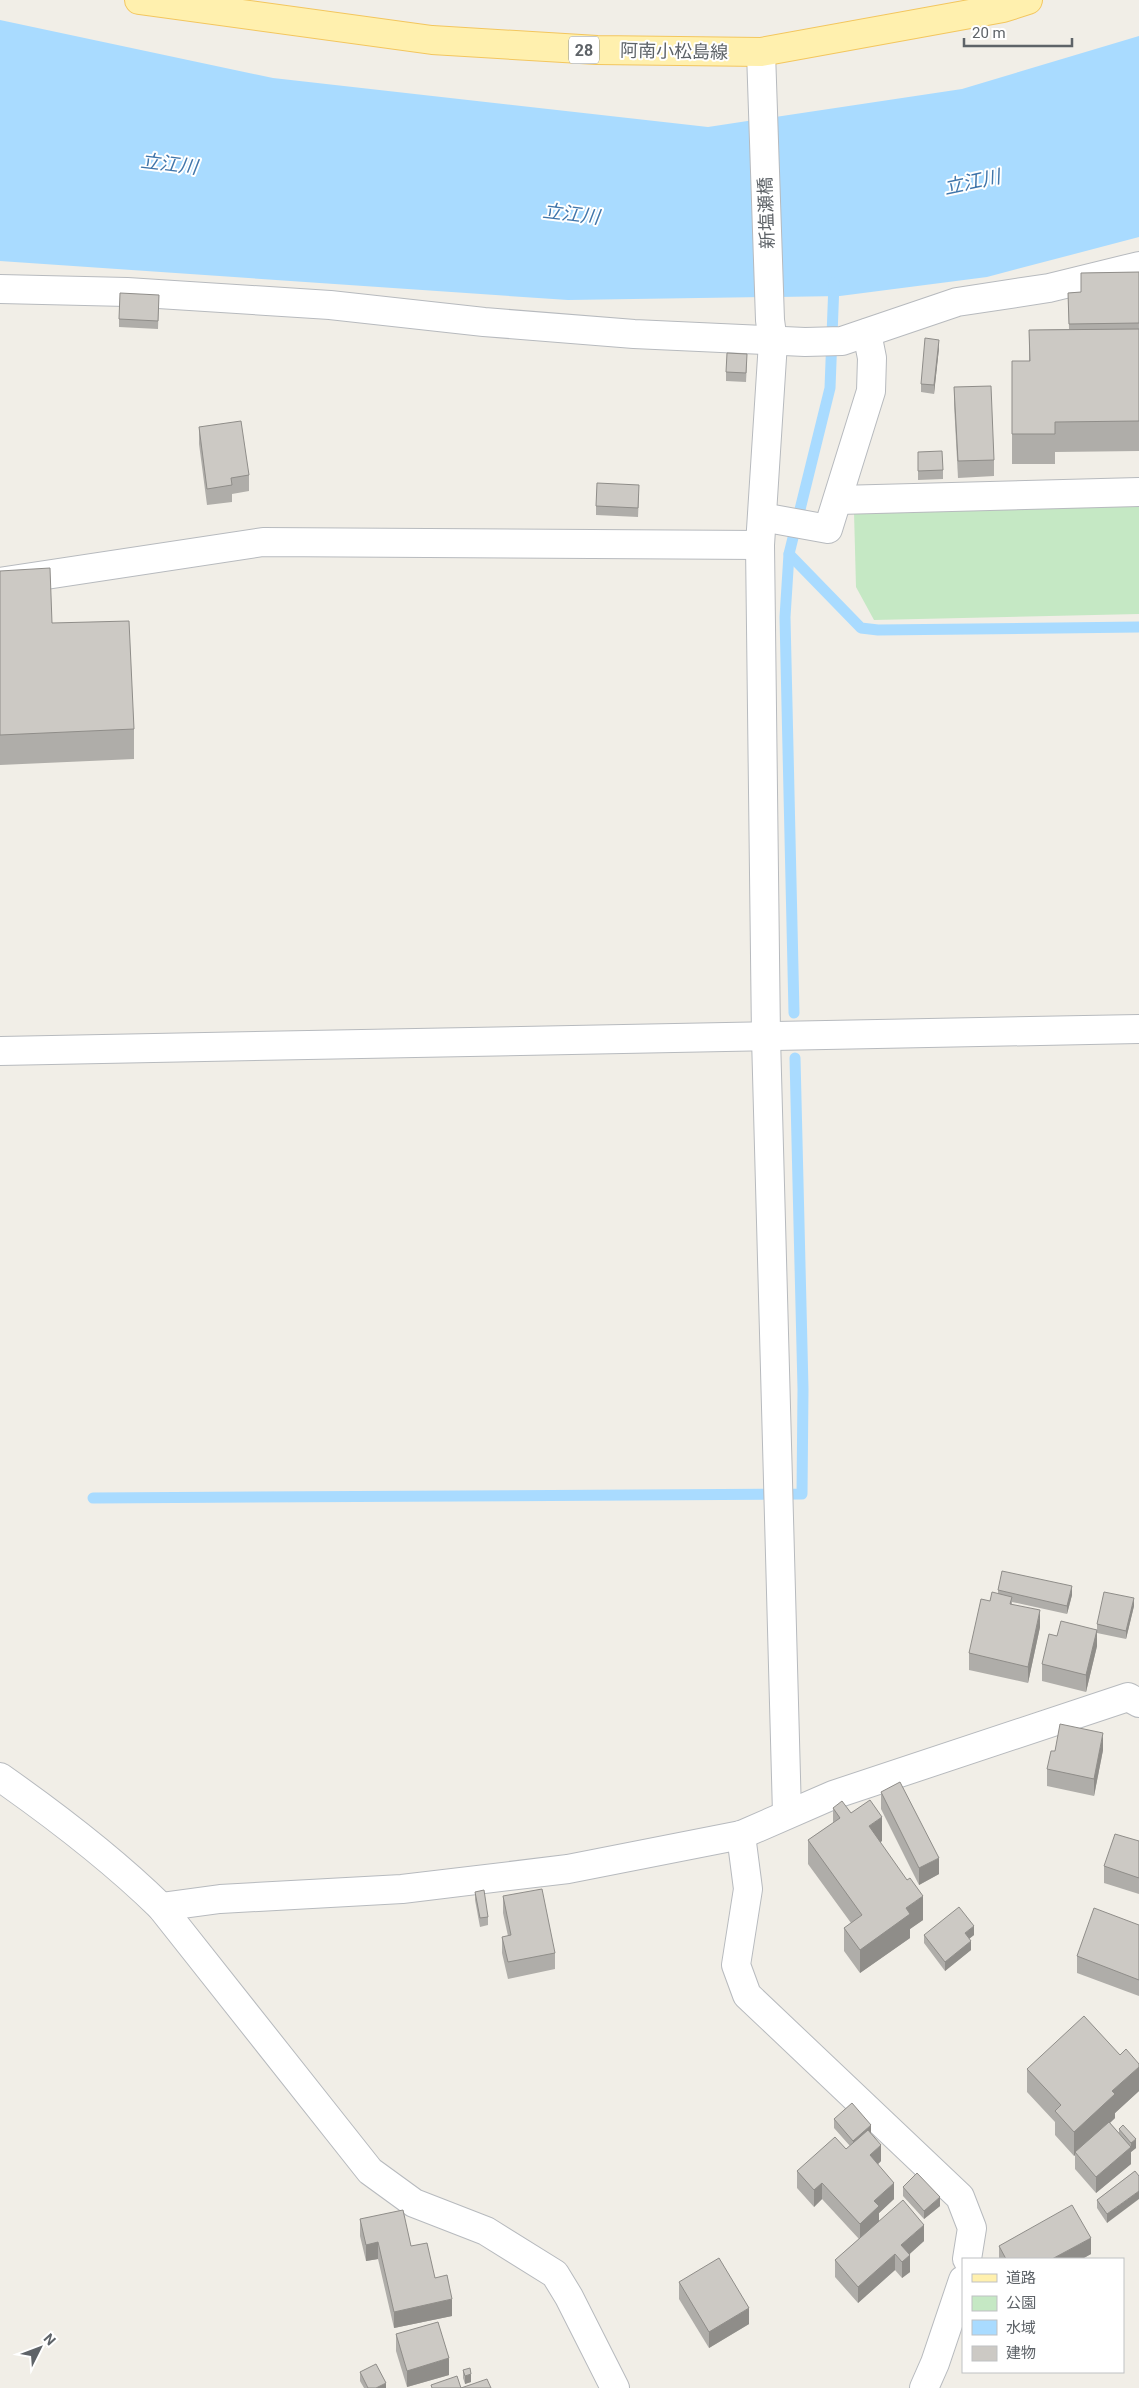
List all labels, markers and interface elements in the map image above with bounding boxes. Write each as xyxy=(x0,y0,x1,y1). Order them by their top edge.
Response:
scale bar xyxy=(964,15,1072,47)
text: 20 m xyxy=(972,24,1006,42)
road number: 28 xyxy=(569,36,599,64)
street label: 阿南小松島線 xyxy=(620,40,728,62)
water label: 立江川 xyxy=(139,149,201,179)
water label: 立江川 xyxy=(942,164,1004,199)
street label: 新塩瀬橋 xyxy=(754,177,778,249)
water label: 立江川 xyxy=(541,199,603,229)
legend xyxy=(962,2258,1124,2373)
text: 道路 xyxy=(1006,2269,1036,2287)
text: 公園 xyxy=(1006,2294,1036,2312)
text: 水域 xyxy=(1006,2319,1036,2337)
north arrow xyxy=(15,2323,65,2373)
text: N xyxy=(40,2330,59,2348)
text: 建物 xyxy=(1006,2344,1036,2362)

